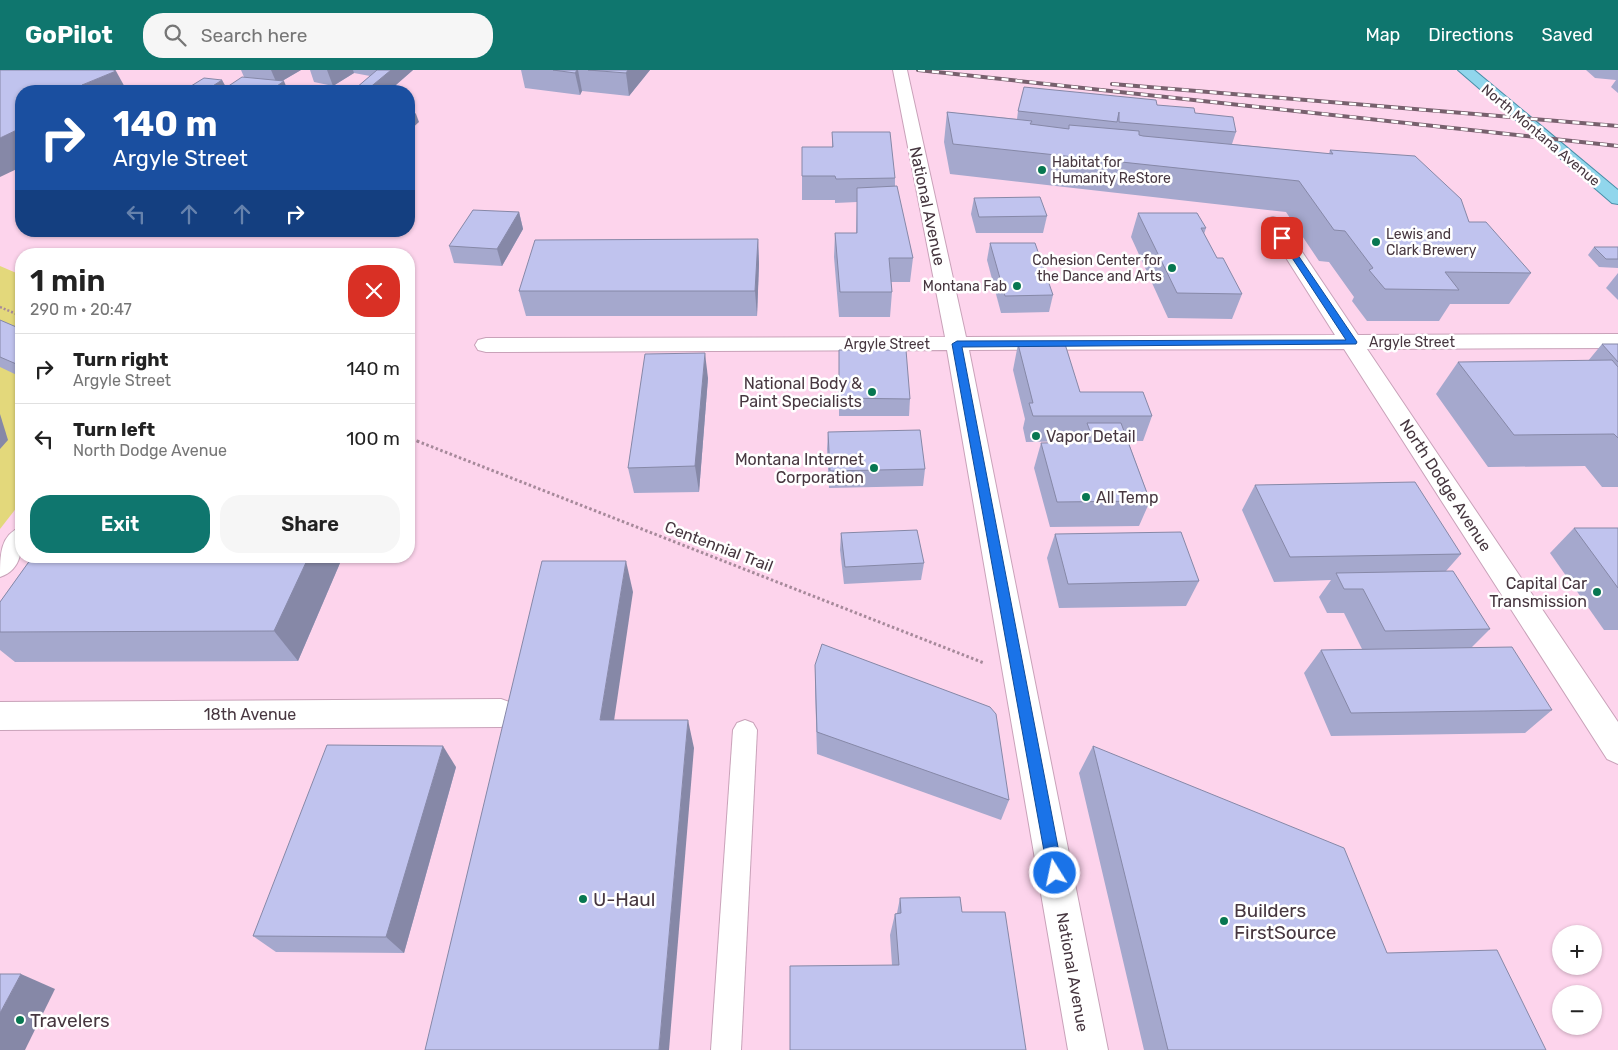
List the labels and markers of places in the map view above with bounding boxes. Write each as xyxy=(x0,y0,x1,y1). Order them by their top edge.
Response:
place label: Habitat for Humanity ReStore xyxy=(1052,154,1171,187)
marker: Habitat for Humanity ReStore xyxy=(1036,164,1048,176)
pin xyxy=(1261,217,1303,259)
place label: Lewis and Clark Brewery xyxy=(1386,226,1477,259)
marker: Lewis and Clark Brewery xyxy=(1370,236,1382,248)
place label: Cohesion Center for the Dance and Arts xyxy=(1032,252,1163,285)
marker: Cohesion Center for the Dance and Arts xyxy=(1166,262,1178,274)
place label: Montana Fab xyxy=(923,278,1007,295)
marker: Montana Fab xyxy=(1011,280,1023,292)
place label: National Body & Paint Specialists xyxy=(739,374,862,411)
marker: National Body & Paint Specialists xyxy=(866,386,878,398)
place label: Vapor Detail xyxy=(1046,427,1136,446)
marker: Vapor Detail xyxy=(1030,430,1042,442)
place label: Montana Internet Corporation xyxy=(735,450,864,487)
marker: Montana Internet Corporation xyxy=(868,462,880,474)
place label: All Temp xyxy=(1096,488,1158,507)
marker: All Temp xyxy=(1080,491,1092,503)
place label: Capital Car Transmission xyxy=(1489,574,1587,611)
marker: Capital Car Transmission xyxy=(1591,586,1603,598)
place label: U-Haul xyxy=(593,888,655,911)
marker: U-Haul xyxy=(577,893,589,905)
place label: Builders FirstSource xyxy=(1234,899,1336,944)
marker: Builders FirstSource xyxy=(1218,915,1230,927)
place label: Travelers xyxy=(30,1009,110,1032)
marker: Travelers xyxy=(14,1014,26,1026)

